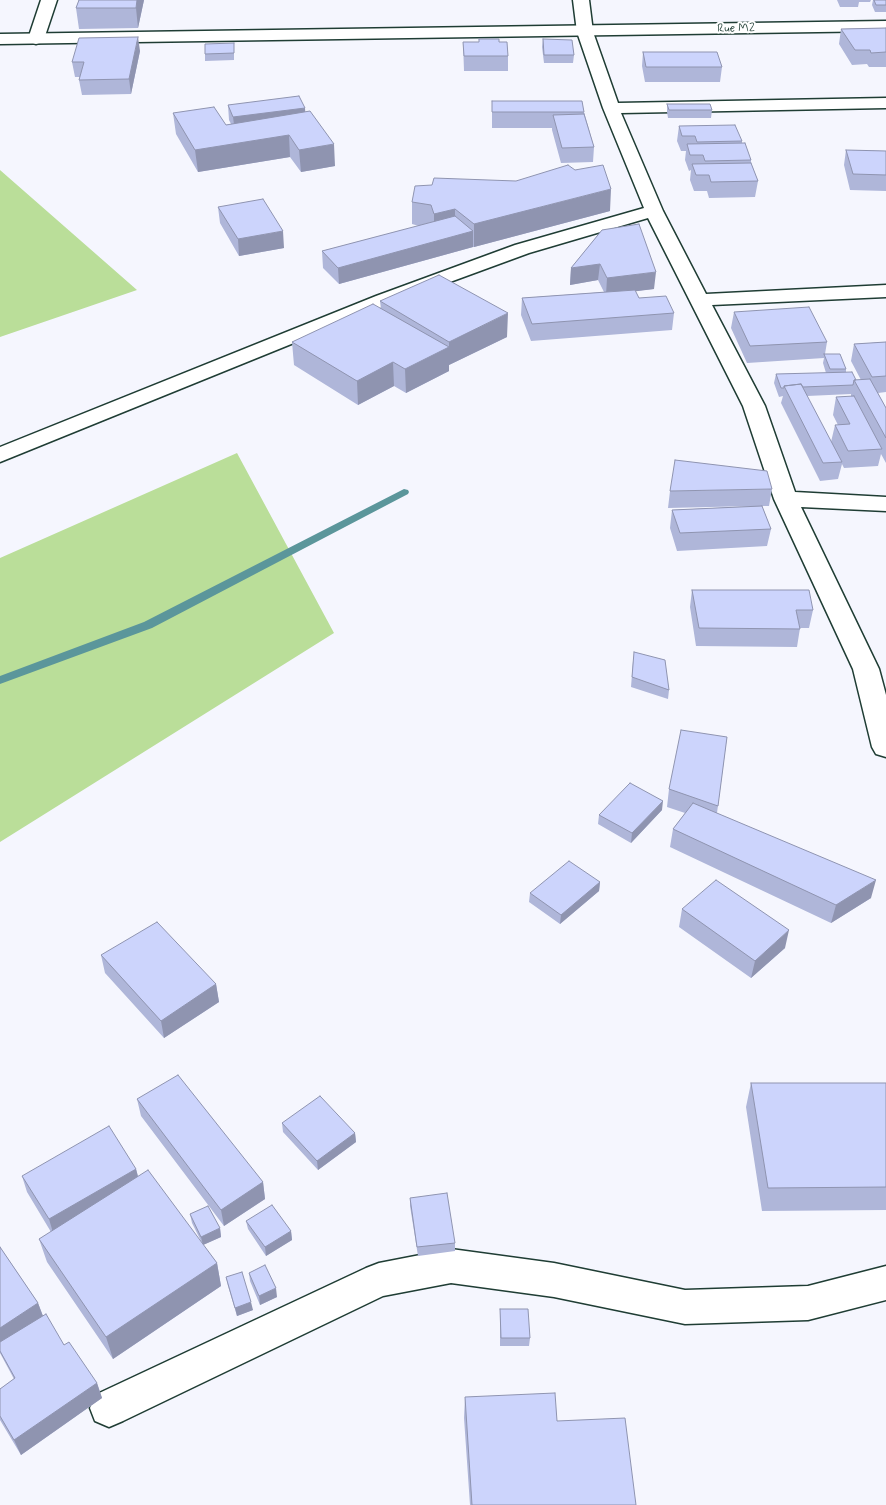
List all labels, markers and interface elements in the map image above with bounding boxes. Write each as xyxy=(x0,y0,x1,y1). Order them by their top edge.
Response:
street label: Rue M2 xyxy=(717,21,755,37)

